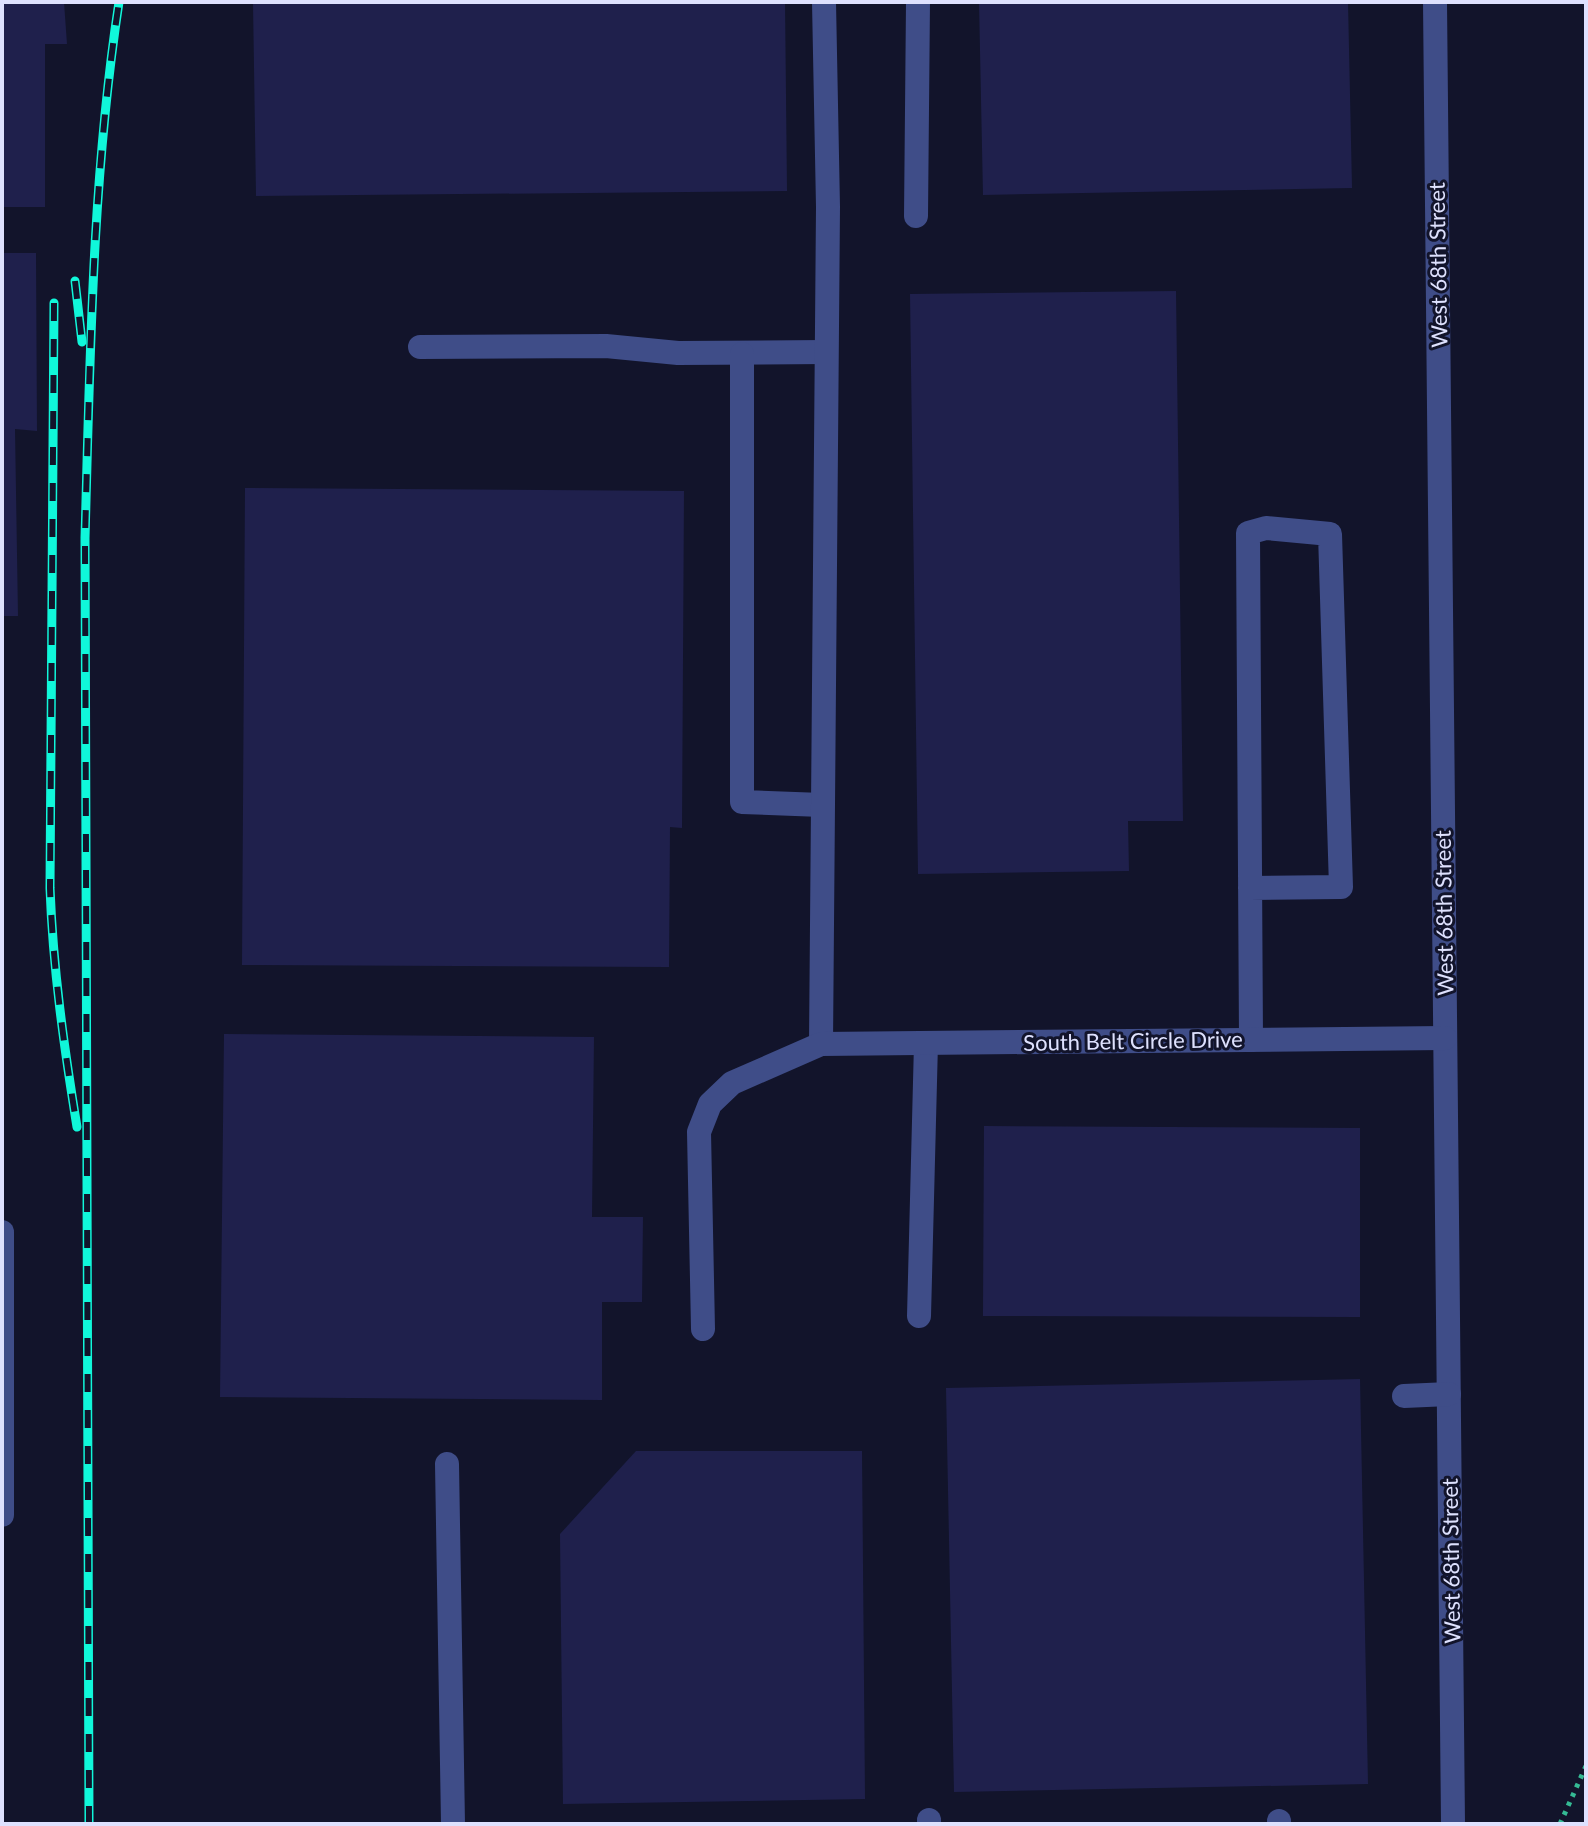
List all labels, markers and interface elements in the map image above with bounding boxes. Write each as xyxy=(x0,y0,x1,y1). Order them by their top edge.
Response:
street label: West 68th Street xyxy=(1423,182,1452,348)
street label: West 68th Street xyxy=(1429,830,1458,996)
street label: South Belt Circle Drive xyxy=(1023,1025,1243,1056)
street label: West 68th Street xyxy=(1436,1478,1465,1644)

